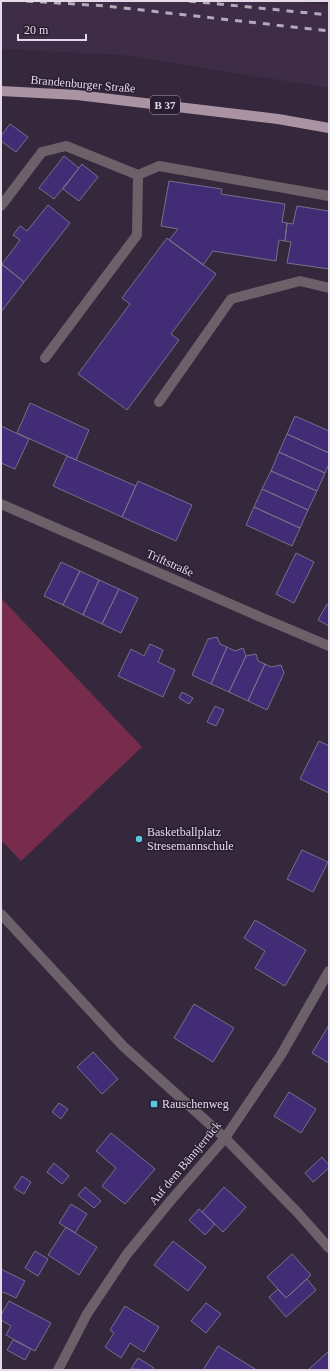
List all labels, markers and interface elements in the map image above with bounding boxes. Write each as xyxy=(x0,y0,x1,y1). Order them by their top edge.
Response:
scale bar xyxy=(18,16,86,42)
text: 20 m xyxy=(24,23,49,37)
street label: Brandenburger Straße xyxy=(30,72,136,96)
road number: B 37 xyxy=(150,96,180,114)
street label: Triftstraße xyxy=(144,546,196,580)
place label: Basketballplatz Stresemannschule xyxy=(147,825,234,853)
marker: Basketballplatz Stresemannschule xyxy=(134,834,144,844)
place label: Rauschenweg xyxy=(162,1097,229,1111)
marker: Rauschenweg xyxy=(149,1099,159,1109)
street label: Auf dem Bännjerrück xyxy=(146,1118,224,1208)

